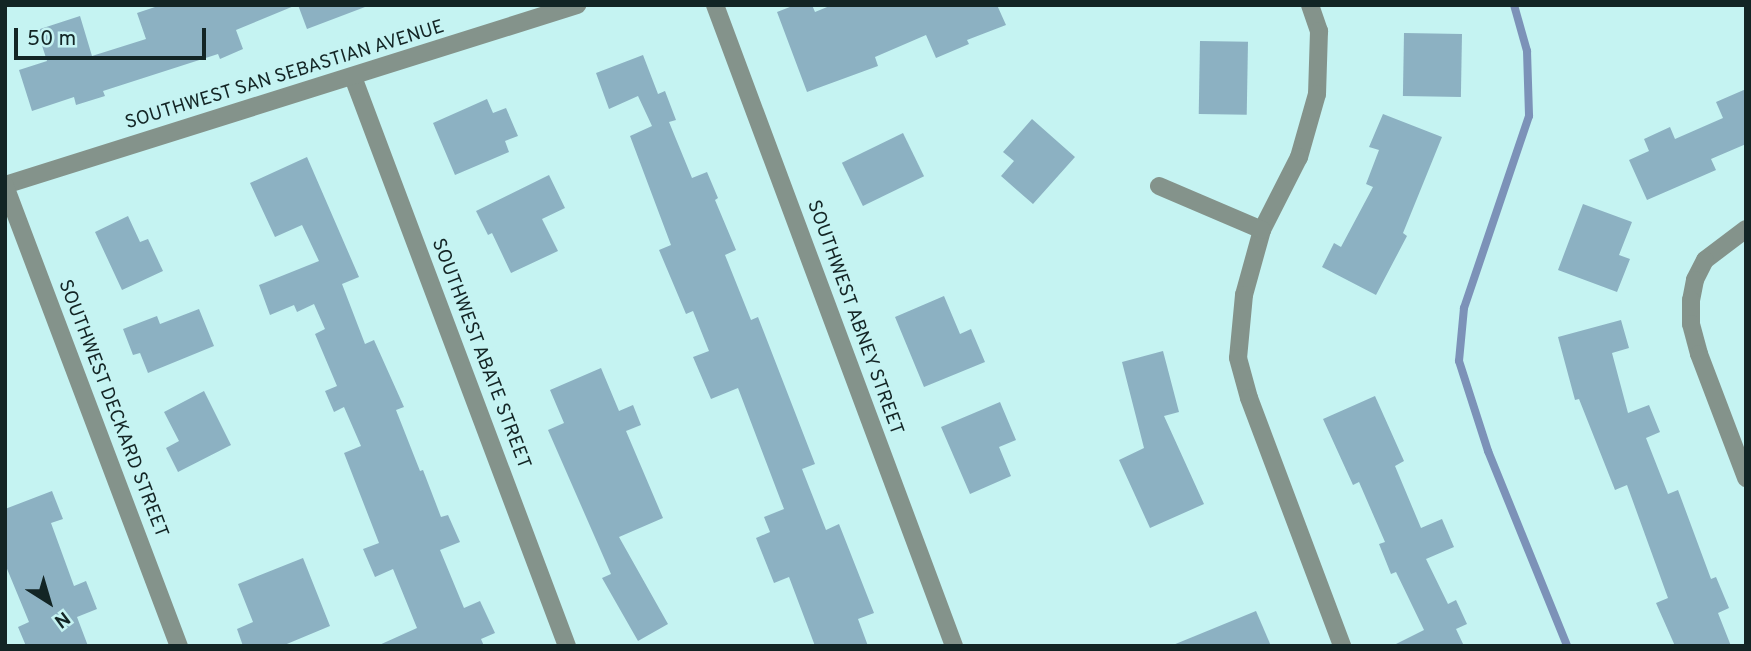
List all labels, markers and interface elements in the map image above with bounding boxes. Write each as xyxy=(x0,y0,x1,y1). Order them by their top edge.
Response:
scale bar xyxy=(18,14,210,58)
street label: SOUTHWEST SAN SEBASTIAN AVENUE xyxy=(122,16,448,136)
text: 50 m xyxy=(27,26,76,53)
street label: SOUTHWEST ABNEY STREET xyxy=(800,196,908,440)
street label: SOUTHWEST ABATE STREET xyxy=(425,235,535,473)
street label: SOUTHWEST DECKARD STREET xyxy=(52,276,172,542)
north arrow xyxy=(14,567,84,637)
text: N xyxy=(49,605,74,632)

